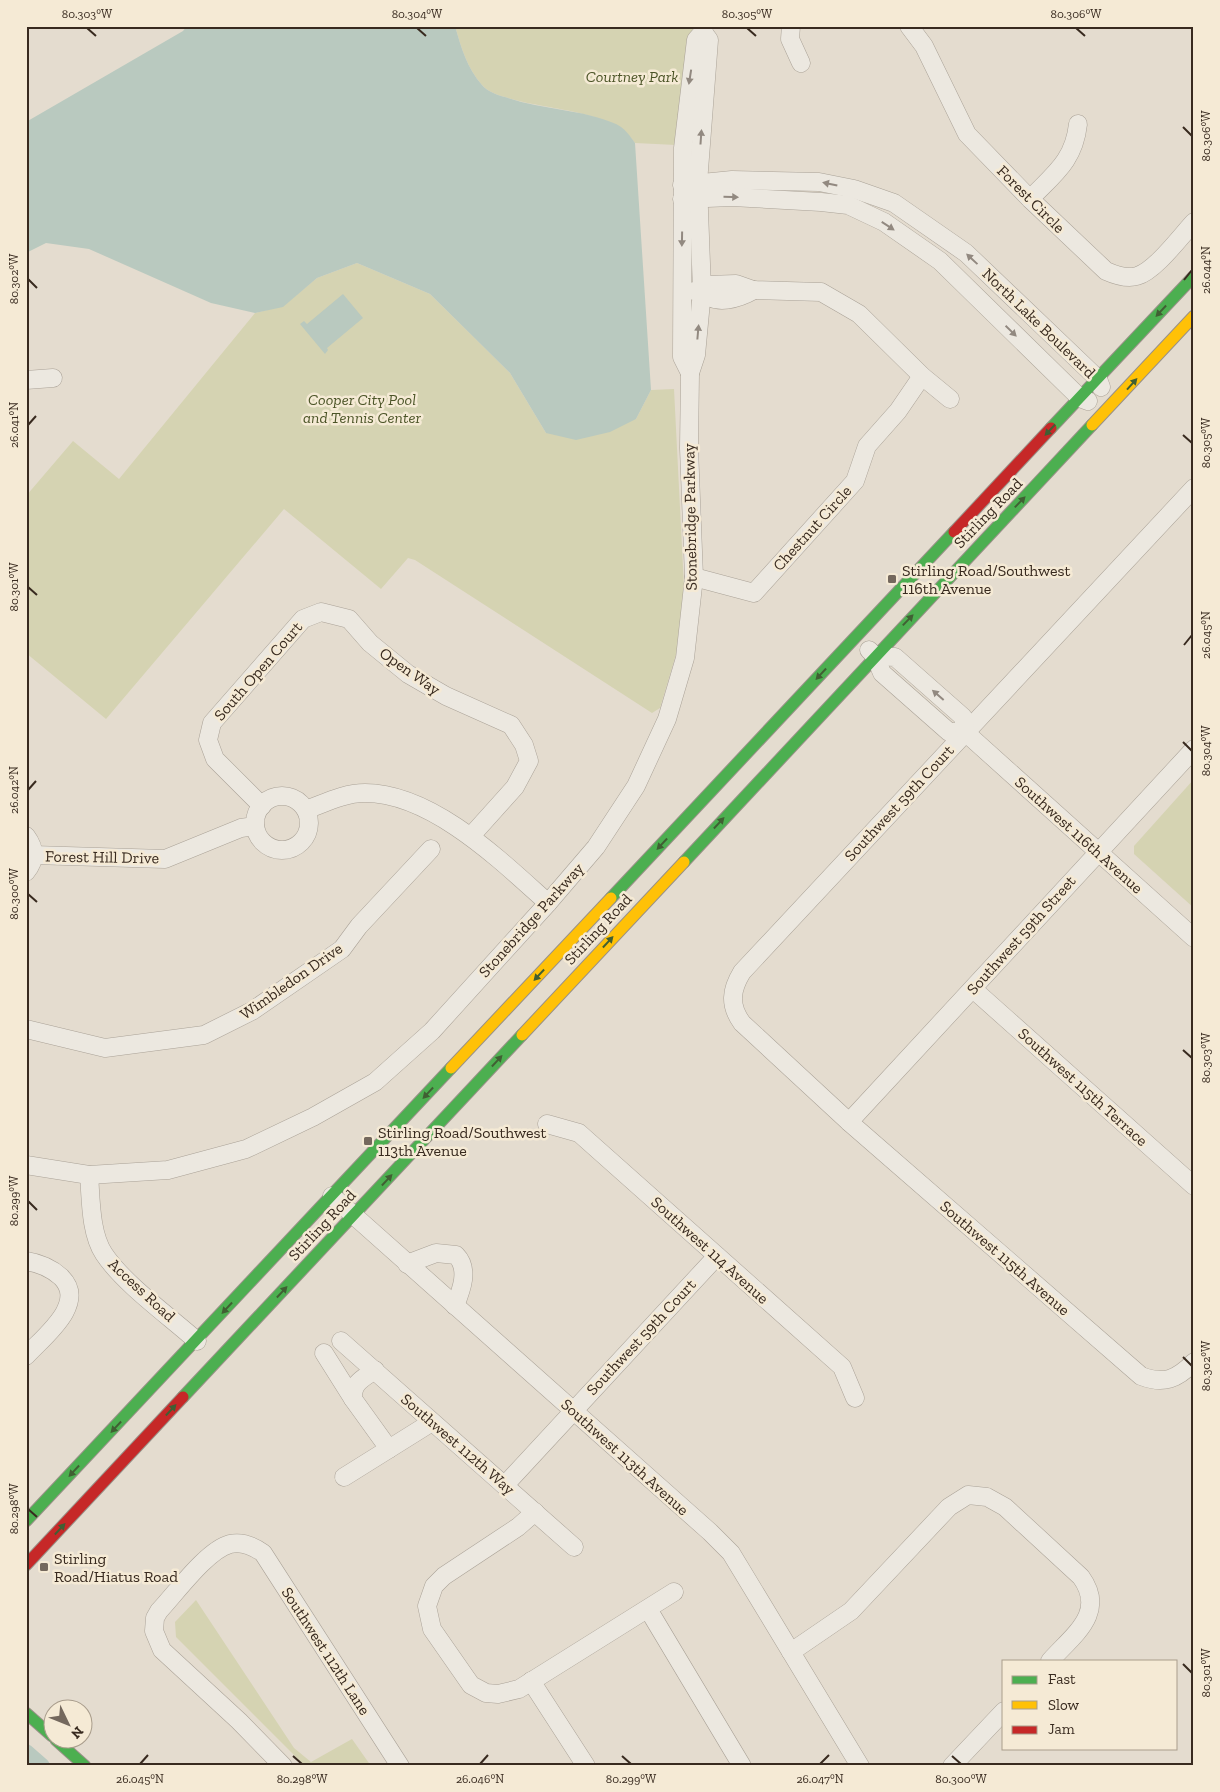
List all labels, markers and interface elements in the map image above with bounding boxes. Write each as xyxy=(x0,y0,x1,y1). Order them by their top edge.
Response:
text: 80.303°W xyxy=(62,7,113,21)
text: 80.304°W xyxy=(392,7,443,21)
text: 80.305°W xyxy=(722,7,773,21)
text: 80.306°W xyxy=(1051,7,1102,21)
park label: Courtney Park xyxy=(586,67,678,86)
one-way arrow xyxy=(686,70,694,86)
text: 80.306°W xyxy=(1199,110,1213,161)
one-way arrow xyxy=(698,129,706,145)
street label: Forest Circle xyxy=(993,161,1069,237)
one-way arrow xyxy=(823,180,838,188)
one-way arrow xyxy=(723,193,739,201)
one-way arrow xyxy=(881,221,895,230)
one-way arrow xyxy=(678,232,686,248)
text: 26.044°N xyxy=(1199,246,1213,294)
text: 80.302°W xyxy=(7,253,21,304)
one-way arrow xyxy=(966,253,978,265)
street label: North Lake Boulevard xyxy=(978,264,1100,382)
one-way arrow xyxy=(1155,305,1167,317)
one-way arrow xyxy=(695,324,703,340)
one-way arrow xyxy=(1005,325,1017,337)
one-way arrow xyxy=(1126,379,1138,391)
park label: Cooper City Pool and Tennis Center xyxy=(303,390,421,427)
text: 26.041°N xyxy=(7,402,21,448)
text: 80.305°W xyxy=(1199,417,1213,468)
one-way arrow xyxy=(1044,424,1056,436)
street label: Stonebridge Parkway xyxy=(679,442,701,591)
street label: Stirling Road xyxy=(950,474,1026,552)
street label: Chestnut Circle xyxy=(769,481,855,575)
one-way arrow xyxy=(1014,497,1026,509)
place label: Stirling Road/Southwest 116th Avenue xyxy=(902,561,1071,598)
text: 80.301°W xyxy=(7,562,21,611)
marker: Stirling Road/Southwest 116th Avenue xyxy=(886,573,898,585)
text: 26.045°N xyxy=(1199,611,1213,659)
one-way arrow xyxy=(902,615,914,627)
street label: South Open Court xyxy=(210,618,306,724)
street label: Open Way xyxy=(376,643,445,699)
one-way arrow xyxy=(815,667,827,679)
one-way arrow xyxy=(933,689,945,701)
text: 80.304°W xyxy=(1199,725,1213,776)
street label: Southwest 59th Court xyxy=(840,741,958,865)
text: 26.042°N xyxy=(7,766,21,814)
street label: Southwest 116th Avenue xyxy=(1011,772,1147,898)
one-way arrow xyxy=(713,817,725,829)
one-way arrow xyxy=(656,837,668,849)
street label: Forest Hill Drive xyxy=(45,847,159,867)
street label: Stonebridge Parkway xyxy=(475,858,588,981)
text: 80.300°W xyxy=(7,868,21,920)
street label: Southwest 59th Street xyxy=(963,871,1080,998)
street label: Stirling Road xyxy=(560,889,636,968)
one-way arrow xyxy=(602,936,614,948)
street label: Wimbledon Drive xyxy=(236,939,346,1023)
one-way arrow xyxy=(533,968,545,980)
street label: Southwest 115th Terrace xyxy=(1014,1024,1152,1150)
text: 80.303°W xyxy=(1199,1032,1213,1083)
one-way arrow xyxy=(491,1055,503,1067)
one-way arrow xyxy=(422,1087,434,1099)
place label: Stirling Road/Southwest 113th Avenue xyxy=(378,1123,547,1160)
marker: Stirling Road/Southwest 113th Avenue xyxy=(362,1135,374,1147)
one-way arrow xyxy=(381,1173,392,1186)
text: 80.299°W xyxy=(7,1175,21,1226)
street label: Stirling Road xyxy=(284,1185,360,1264)
street label: Southwest 114 Avenue xyxy=(647,1192,773,1308)
street label: Southwest 115th Avenue xyxy=(936,1197,1074,1319)
street label: Access Road xyxy=(105,1254,180,1326)
street label: Southwest 59th Court xyxy=(582,1275,700,1399)
one-way arrow xyxy=(276,1286,288,1298)
one-way arrow xyxy=(221,1302,233,1314)
text: 80.302°W xyxy=(1199,1340,1213,1391)
street label: Southwest 112th Way xyxy=(397,1389,519,1499)
street label: Southwest 113th Avenue xyxy=(557,1395,693,1519)
one-way arrow xyxy=(165,1405,177,1417)
one-way arrow xyxy=(110,1420,122,1432)
one-way arrow xyxy=(68,1465,80,1477)
text: 80.298°W xyxy=(7,1483,21,1534)
one-way arrow xyxy=(54,1524,66,1536)
place label: Stirling Road/Hiatus Road xyxy=(54,1549,178,1586)
marker: Stirling Road/Hiatus Road xyxy=(38,1561,50,1573)
street label: Southwest 112th Lane xyxy=(278,1584,374,1718)
text: 80.301°W xyxy=(1199,1648,1213,1697)
legend xyxy=(1002,1660,1178,1750)
text: Fast xyxy=(1048,1670,1076,1688)
text: Slow xyxy=(1048,1696,1080,1714)
north arrow xyxy=(42,1700,92,1750)
text: Jam xyxy=(1048,1720,1075,1738)
text: N xyxy=(67,1723,87,1742)
text: 26.045°N xyxy=(116,1772,164,1786)
text: 80.298°W xyxy=(277,1772,328,1786)
text: 26.046°N xyxy=(456,1772,504,1786)
text: 80.299°W xyxy=(606,1772,657,1786)
text: 26.047°N xyxy=(796,1772,844,1786)
text: 80.300°W xyxy=(935,1772,987,1786)

